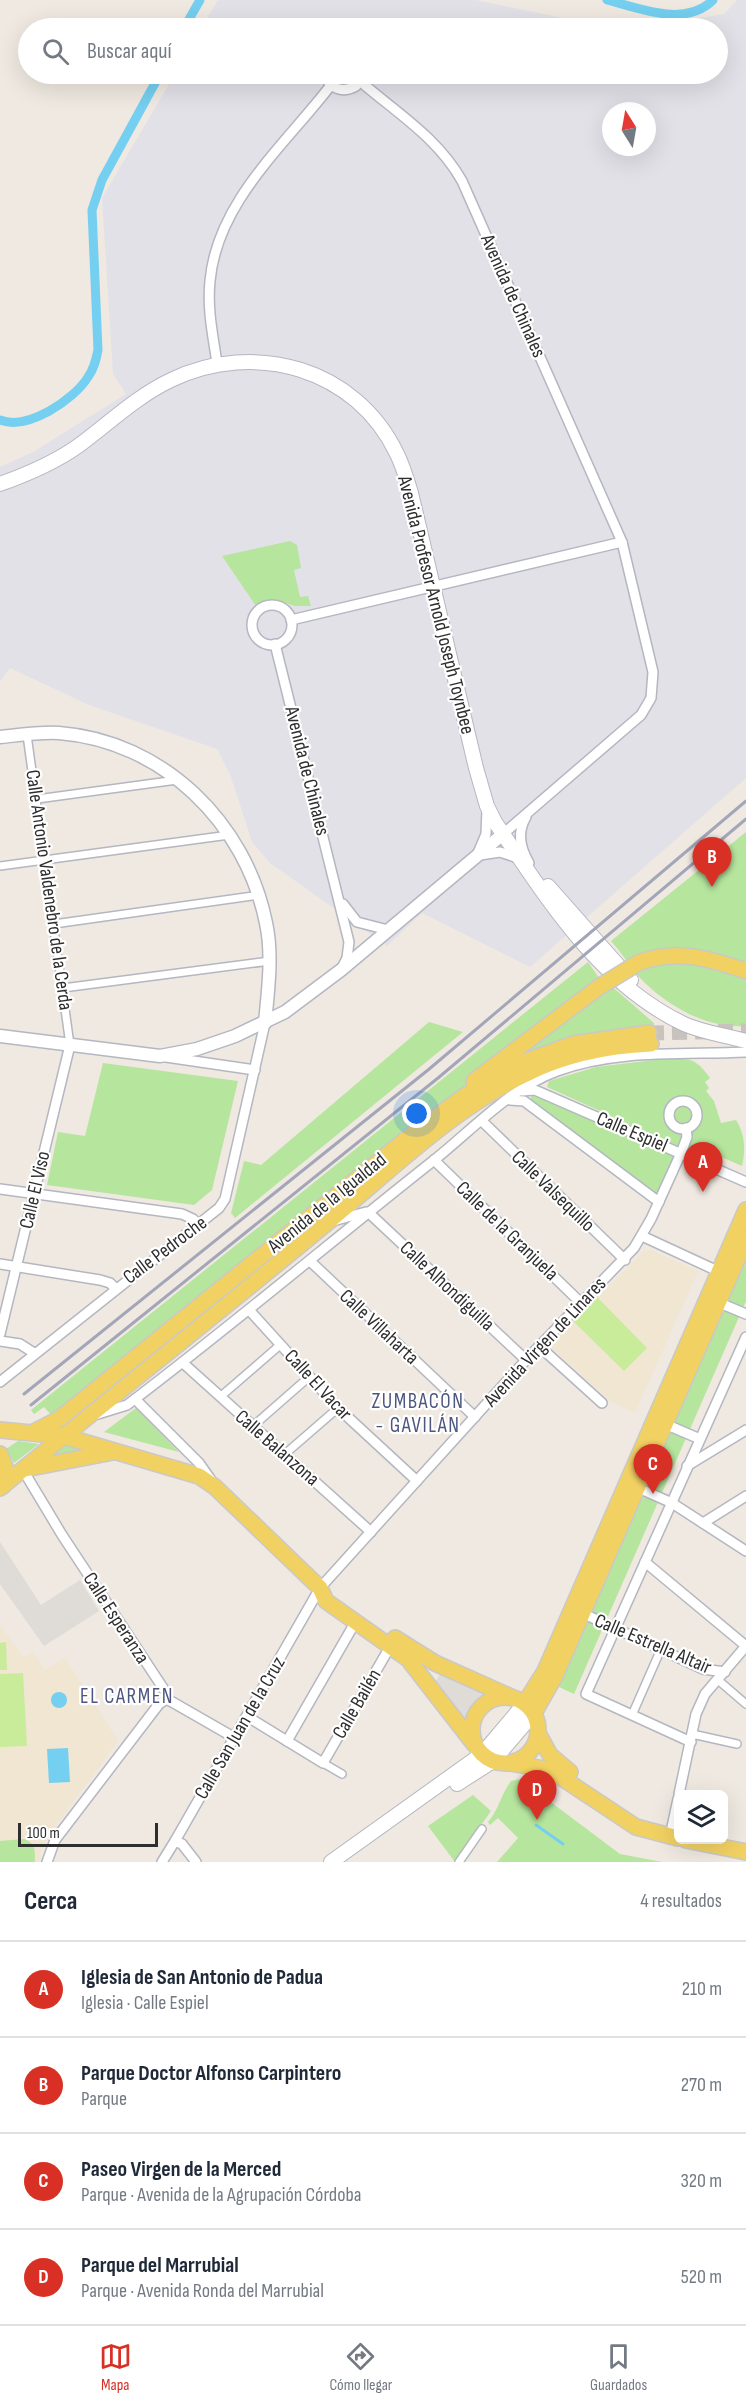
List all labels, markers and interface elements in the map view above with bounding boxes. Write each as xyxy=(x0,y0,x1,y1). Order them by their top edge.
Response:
search box xyxy=(18,18,728,84)
icon: search xyxy=(39,35,72,68)
text: Buscar aquí xyxy=(87,38,172,65)
north arrow xyxy=(602,102,656,156)
street label: Avenida de Chinales xyxy=(475,230,551,361)
street label: Avenida Profesor Arnold Joseph Toynbee xyxy=(392,472,480,737)
street label: Avenida de Chinales xyxy=(279,703,335,838)
street label: Calle Antonio Valdenebro de la Cerda xyxy=(20,768,78,1012)
pin: B xyxy=(692,838,732,887)
your location xyxy=(402,1099,431,1128)
street label: Calle Espiel xyxy=(593,1106,671,1158)
pin: A xyxy=(684,1142,722,1192)
street label: Calle Valsequillo xyxy=(506,1145,600,1237)
street label: Avenida de la Igualdad xyxy=(262,1148,391,1259)
street label: Calle El Viso xyxy=(14,1149,56,1231)
street label: Calle de la Granjuela xyxy=(451,1176,563,1286)
street label: Calle Pedroche xyxy=(118,1211,212,1289)
street label: Calle Alhondiguilla xyxy=(395,1236,499,1336)
street label: Avenida Virgen de Linares xyxy=(478,1272,611,1413)
street label: Calle Villaharta xyxy=(334,1284,424,1370)
street label: Calle El Vacar xyxy=(279,1345,357,1426)
district label: ZUMBACÓN - GAVILÁN xyxy=(372,1389,464,1438)
street label: Calle Balanzona xyxy=(230,1405,324,1491)
pin: C xyxy=(634,1444,672,1494)
street label: Calle Esperanza xyxy=(78,1568,154,1668)
street label: Calle Estrella Altair xyxy=(591,1609,715,1680)
street label: Calle San Juan de la Cruz xyxy=(189,1652,291,1804)
street label: Calle Bailén xyxy=(328,1665,386,1743)
district label: EL CARMEN xyxy=(80,1684,174,1709)
pin: D xyxy=(518,1770,556,1820)
map controls xyxy=(674,1790,728,1844)
button: layers xyxy=(674,1790,728,1844)
scale bar xyxy=(18,1820,158,1848)
text: 100 m xyxy=(27,1824,60,1843)
text: Cerca xyxy=(24,1886,77,1917)
text: 4 resultados xyxy=(640,1889,722,1913)
text: Iglesia de San Antonio de Padua xyxy=(81,1964,323,1991)
text: A xyxy=(39,1977,48,2001)
text: 210 m xyxy=(682,1977,722,2001)
text: Iglesia · Calle Espiel xyxy=(81,1991,209,2015)
text: Parque Doctor Alfonso Carpintero xyxy=(81,2060,341,2087)
text: B xyxy=(39,2073,48,2097)
text: 270 m xyxy=(681,2073,722,2097)
text: Parque xyxy=(81,2087,127,2111)
text: Paseo Virgen de la Merced xyxy=(81,2156,281,2183)
text: C xyxy=(38,2169,49,2193)
text: 320 m xyxy=(680,2169,722,2193)
text: Parque · Avenida de la Agrupación Córdoba xyxy=(81,2183,361,2207)
text: Parque del Marrubial xyxy=(81,2252,239,2279)
text: D xyxy=(38,2265,49,2289)
text: 520 m xyxy=(681,2265,722,2289)
text: Parque · Avenida Ronda del Marrubial xyxy=(81,2279,324,2303)
tab: Mapa xyxy=(99,2340,132,2395)
tab: Cómo llegar xyxy=(329,2340,392,2395)
tab: Guardados xyxy=(590,2340,647,2395)

